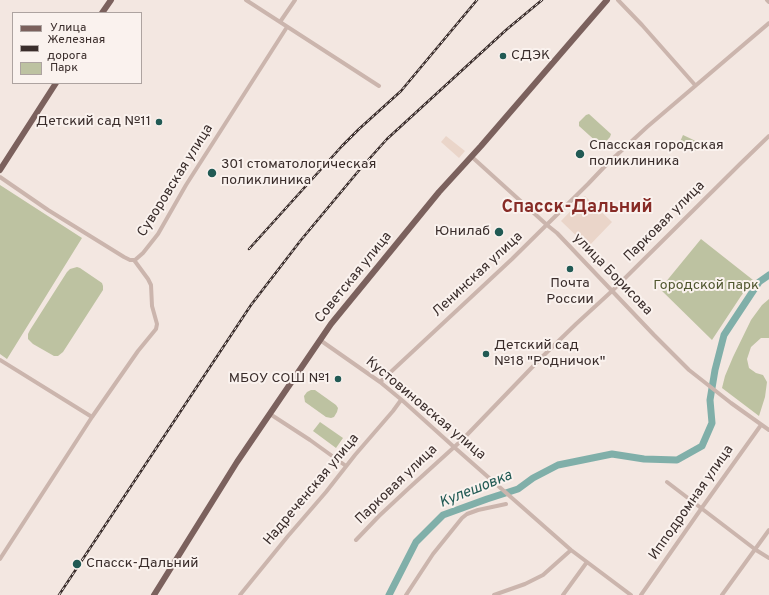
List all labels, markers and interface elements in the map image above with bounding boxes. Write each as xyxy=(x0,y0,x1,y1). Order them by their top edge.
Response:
legend xyxy=(12,12,142,84)
text: Улица xyxy=(50,20,86,36)
text: Железная дорога xyxy=(47,32,105,64)
place label: СДЭК xyxy=(511,48,550,64)
marker: СДЭК xyxy=(498,51,508,61)
text: Парк xyxy=(50,60,78,76)
place label: Детский сад №11 xyxy=(36,114,151,130)
marker: Детский сад №11 xyxy=(154,117,164,127)
street label: Суворовская улица xyxy=(134,122,218,240)
place label: Спасская городская поликлиника xyxy=(589,138,724,170)
marker: Спасская городская поликлиника xyxy=(574,148,586,160)
place label: 301 стоматологическая поликлиника xyxy=(221,157,376,190)
marker: 301 стоматологическая поликлиника xyxy=(206,167,218,179)
street label: Парковая улица xyxy=(621,178,709,266)
district label: Спасск-Дальний xyxy=(501,197,653,219)
place label: Юнилаб xyxy=(435,224,490,240)
marker: Юнилаб xyxy=(493,226,505,238)
street label: Советская улица xyxy=(312,229,396,327)
street label: Ленинская улица xyxy=(429,229,527,321)
street label: улица Борисова xyxy=(569,231,655,319)
marker: Почта России xyxy=(565,264,575,274)
place label: Почта России xyxy=(546,276,594,308)
park label: Городской парк xyxy=(653,278,759,294)
place label: Детский сад №18 "Родничок" xyxy=(494,338,605,370)
marker: Детский сад №18 "Родничок" xyxy=(481,349,491,359)
street label: Кустовиновская улица xyxy=(362,354,488,464)
place label: МБОУ СОШ №1 xyxy=(229,371,330,387)
marker: МБОУ СОШ №1 xyxy=(333,374,343,384)
street label: Надреченская улица xyxy=(261,431,363,549)
street label: Парковая улица xyxy=(353,442,441,528)
street label: Ипподромная улица xyxy=(646,442,738,564)
water label: Кулешовка xyxy=(437,467,515,513)
place label: Спасск-Дальний xyxy=(86,556,198,572)
marker: Спасск-Дальний xyxy=(71,558,83,570)

